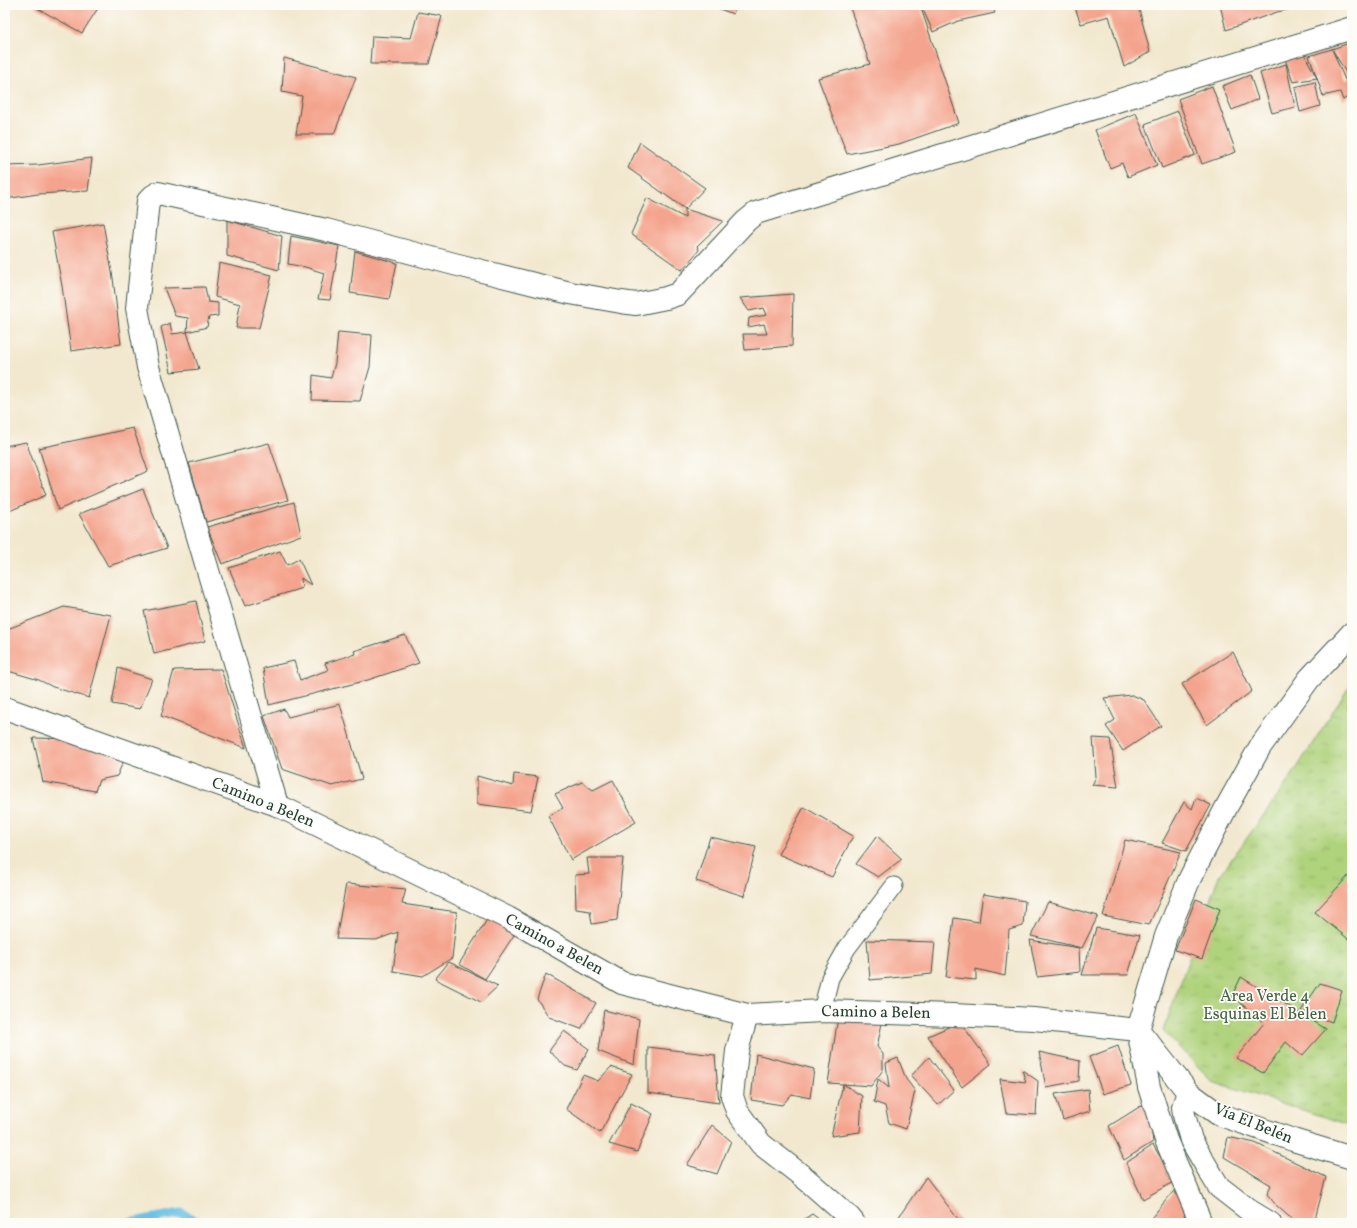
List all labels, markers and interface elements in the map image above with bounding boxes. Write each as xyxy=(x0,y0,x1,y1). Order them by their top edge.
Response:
street label: Camino a Belen xyxy=(208,772,318,834)
street label: Camino a Belen xyxy=(501,909,607,981)
park label: Area Verde 4 Esquinas El Belen xyxy=(1203,986,1327,1026)
street label: Camino a Belen xyxy=(821,1001,931,1025)
street label: Vía El Belén xyxy=(1210,1098,1296,1150)

